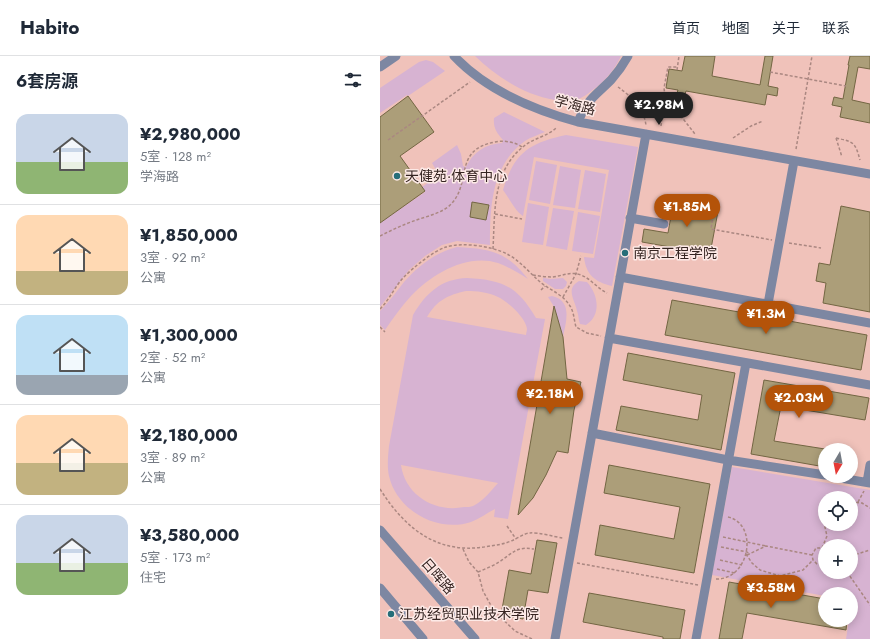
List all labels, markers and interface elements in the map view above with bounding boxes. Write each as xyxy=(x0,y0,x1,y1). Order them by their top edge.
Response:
text: Habito xyxy=(20,14,79,41)
text: 首页 xyxy=(672,18,700,38)
text: 地图 xyxy=(722,18,750,38)
text: 关于 xyxy=(772,18,800,38)
text: 联系 xyxy=(822,18,850,38)
text: 6套房源 xyxy=(16,69,78,93)
icon: filters xyxy=(342,69,364,91)
street label: 学海路 xyxy=(552,90,598,120)
pin: ¥2.98M xyxy=(626,92,692,126)
text: ¥2.98M xyxy=(634,95,684,114)
text: ¥2,980,000 xyxy=(140,122,241,146)
icon: home xyxy=(48,130,96,178)
text: 5室 · 128 m² xyxy=(140,147,211,166)
place label: 天健苑·体育中心 xyxy=(405,166,507,186)
text: 学海路 xyxy=(140,167,179,186)
marker: 天健苑·体育中心 xyxy=(392,171,402,181)
pin: ¥1.85M xyxy=(654,194,720,228)
text: ¥1.85M xyxy=(663,197,711,216)
text: ¥1,850,000 xyxy=(140,223,238,247)
icon: home xyxy=(48,231,96,279)
place label: 南京工程学院 xyxy=(633,243,717,263)
text: 3室 · 92 m² xyxy=(140,248,205,267)
marker: 南京工程学院 xyxy=(620,248,630,258)
text: 公寓 xyxy=(140,268,166,287)
pin: ¥1.3M xyxy=(738,301,794,335)
text: ¥1.3M xyxy=(746,304,786,323)
text: ¥1,300,000 xyxy=(140,323,238,347)
icon: home xyxy=(48,331,96,379)
text: 2室 · 52 m² xyxy=(140,348,205,367)
text: 公寓 xyxy=(140,368,166,387)
pin: ¥2.18M xyxy=(517,381,583,415)
text: ¥2.18M xyxy=(526,384,574,403)
pin: ¥2.03M xyxy=(766,385,832,419)
text: ¥2.03M xyxy=(774,388,824,407)
text: ¥2,180,000 xyxy=(140,423,238,447)
icon: home xyxy=(48,431,96,479)
north arrow xyxy=(818,443,858,483)
map controls xyxy=(818,443,858,627)
text: 3室 · 89 m² xyxy=(140,448,205,467)
text: 公寓 xyxy=(140,468,166,487)
button: locate xyxy=(818,491,858,531)
text: ¥3,580,000 xyxy=(140,523,239,547)
icon: home xyxy=(48,531,96,579)
button: + xyxy=(818,539,858,579)
text: 5室 · 173 m² xyxy=(140,548,210,567)
street label: 日晖路 xyxy=(417,554,459,598)
text: 住宅 xyxy=(140,568,166,587)
pin: ¥3.58M xyxy=(738,575,804,609)
text: ¥3.58M xyxy=(747,578,795,597)
button: − xyxy=(818,587,858,627)
place label: 江苏经贸职业技术学院 xyxy=(399,604,539,624)
marker: 江苏经贸职业技术学院 xyxy=(386,609,396,619)

